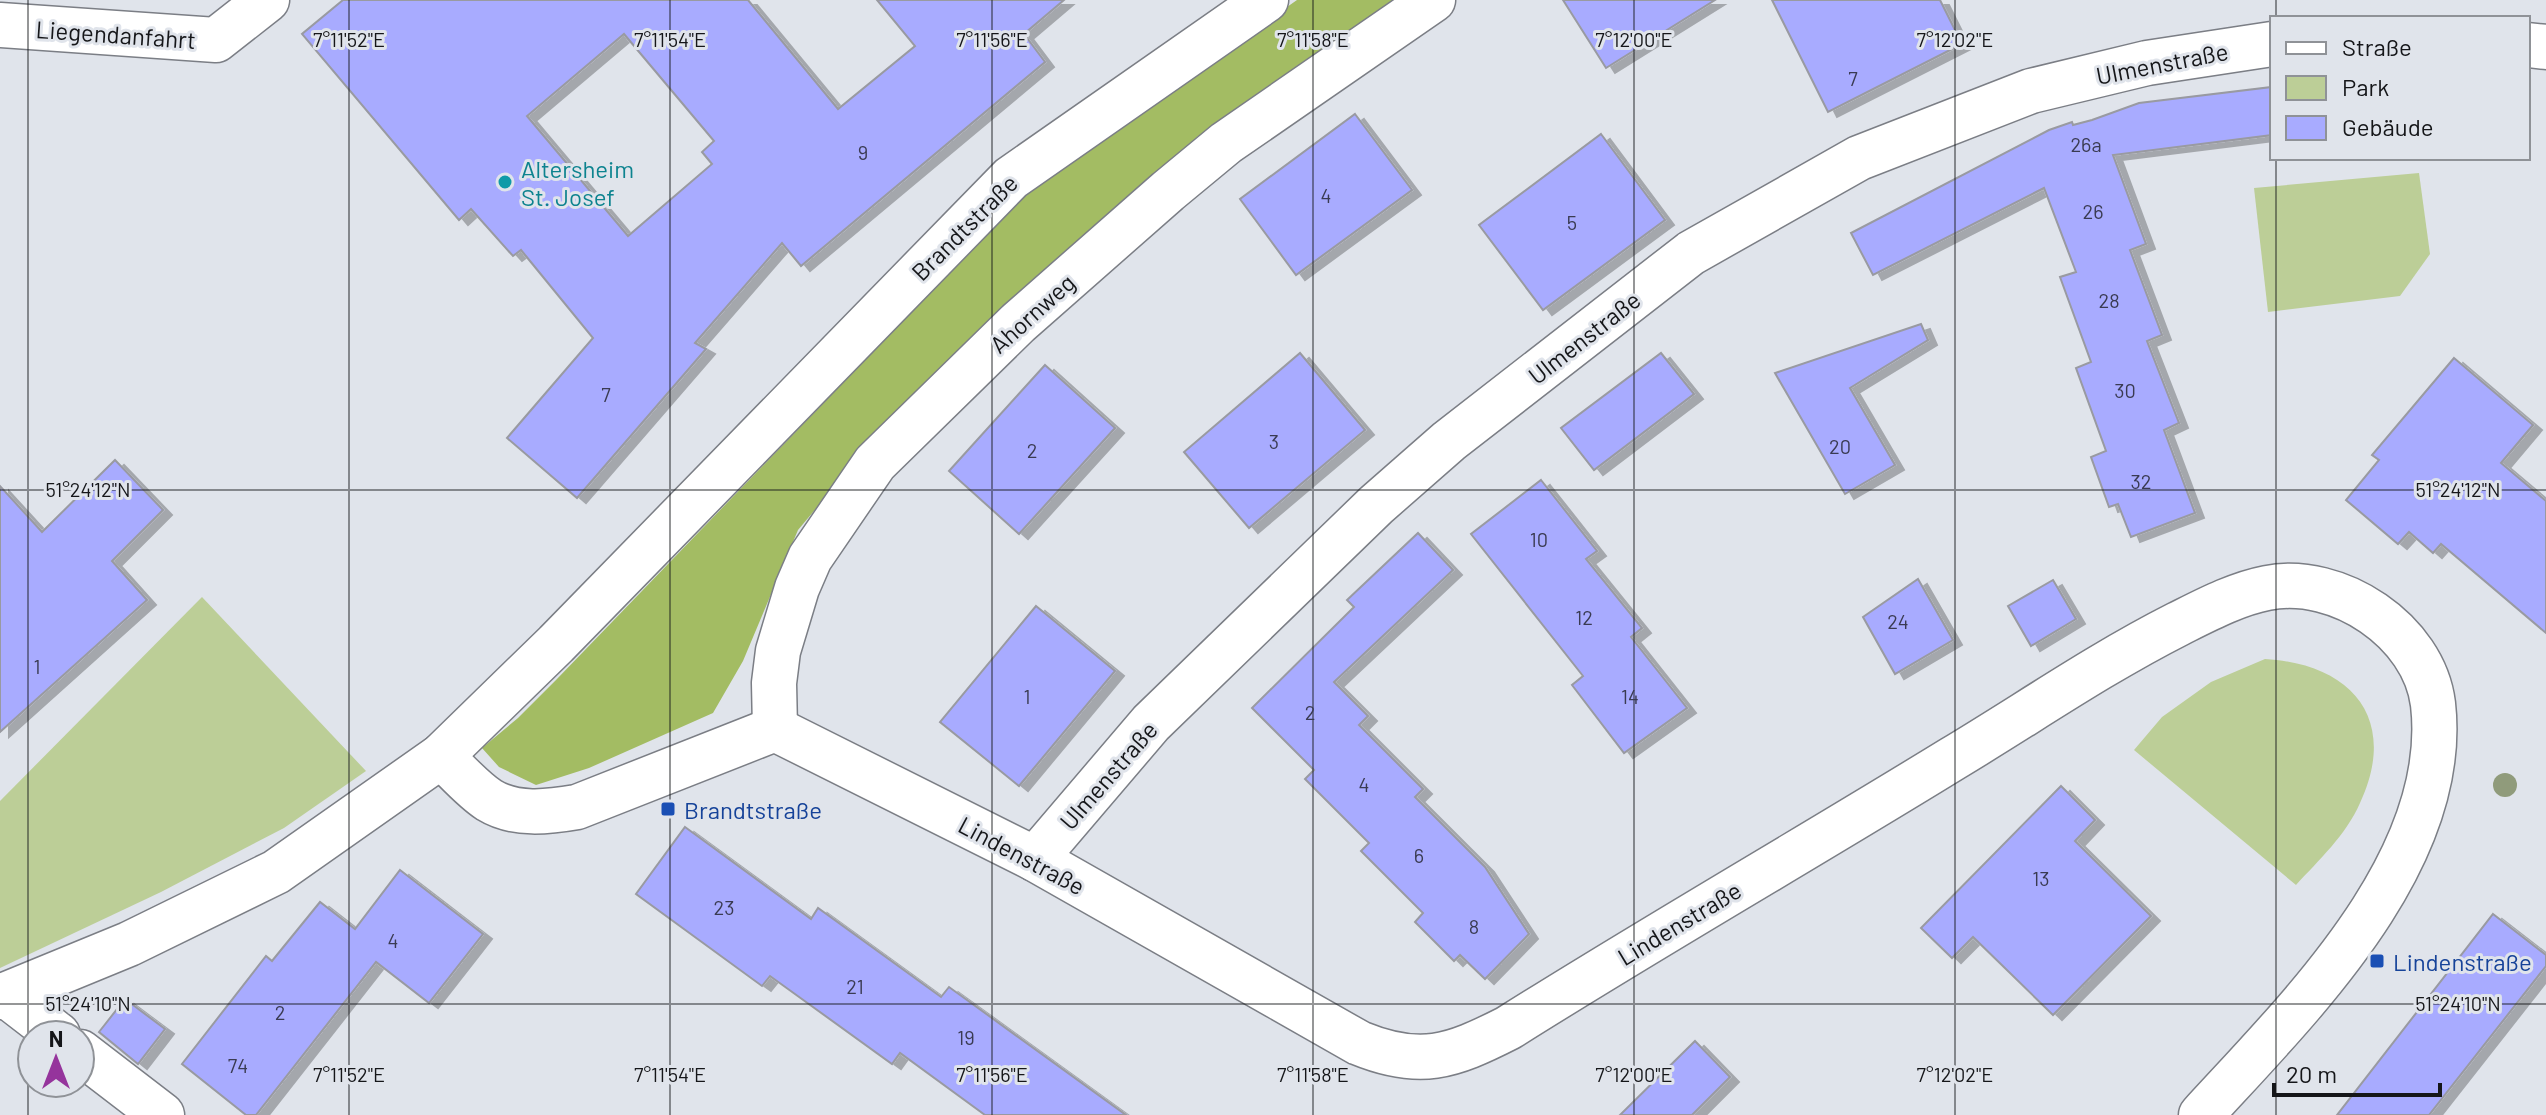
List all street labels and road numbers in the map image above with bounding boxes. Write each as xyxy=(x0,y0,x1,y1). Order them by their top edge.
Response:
street label: Liegendanfahrt xyxy=(35,14,197,54)
street label: Ulmenstraße xyxy=(2094,36,2230,90)
street label: Brandtstraße xyxy=(905,168,1023,286)
street label: Ahornweg xyxy=(984,267,1080,359)
street label: Ulmenstraße xyxy=(1522,284,1646,390)
street label: Ulmenstraße xyxy=(1053,715,1163,835)
street label: Lindenstraße xyxy=(954,810,1090,900)
street label: Lindenstraße xyxy=(1612,875,1746,971)

